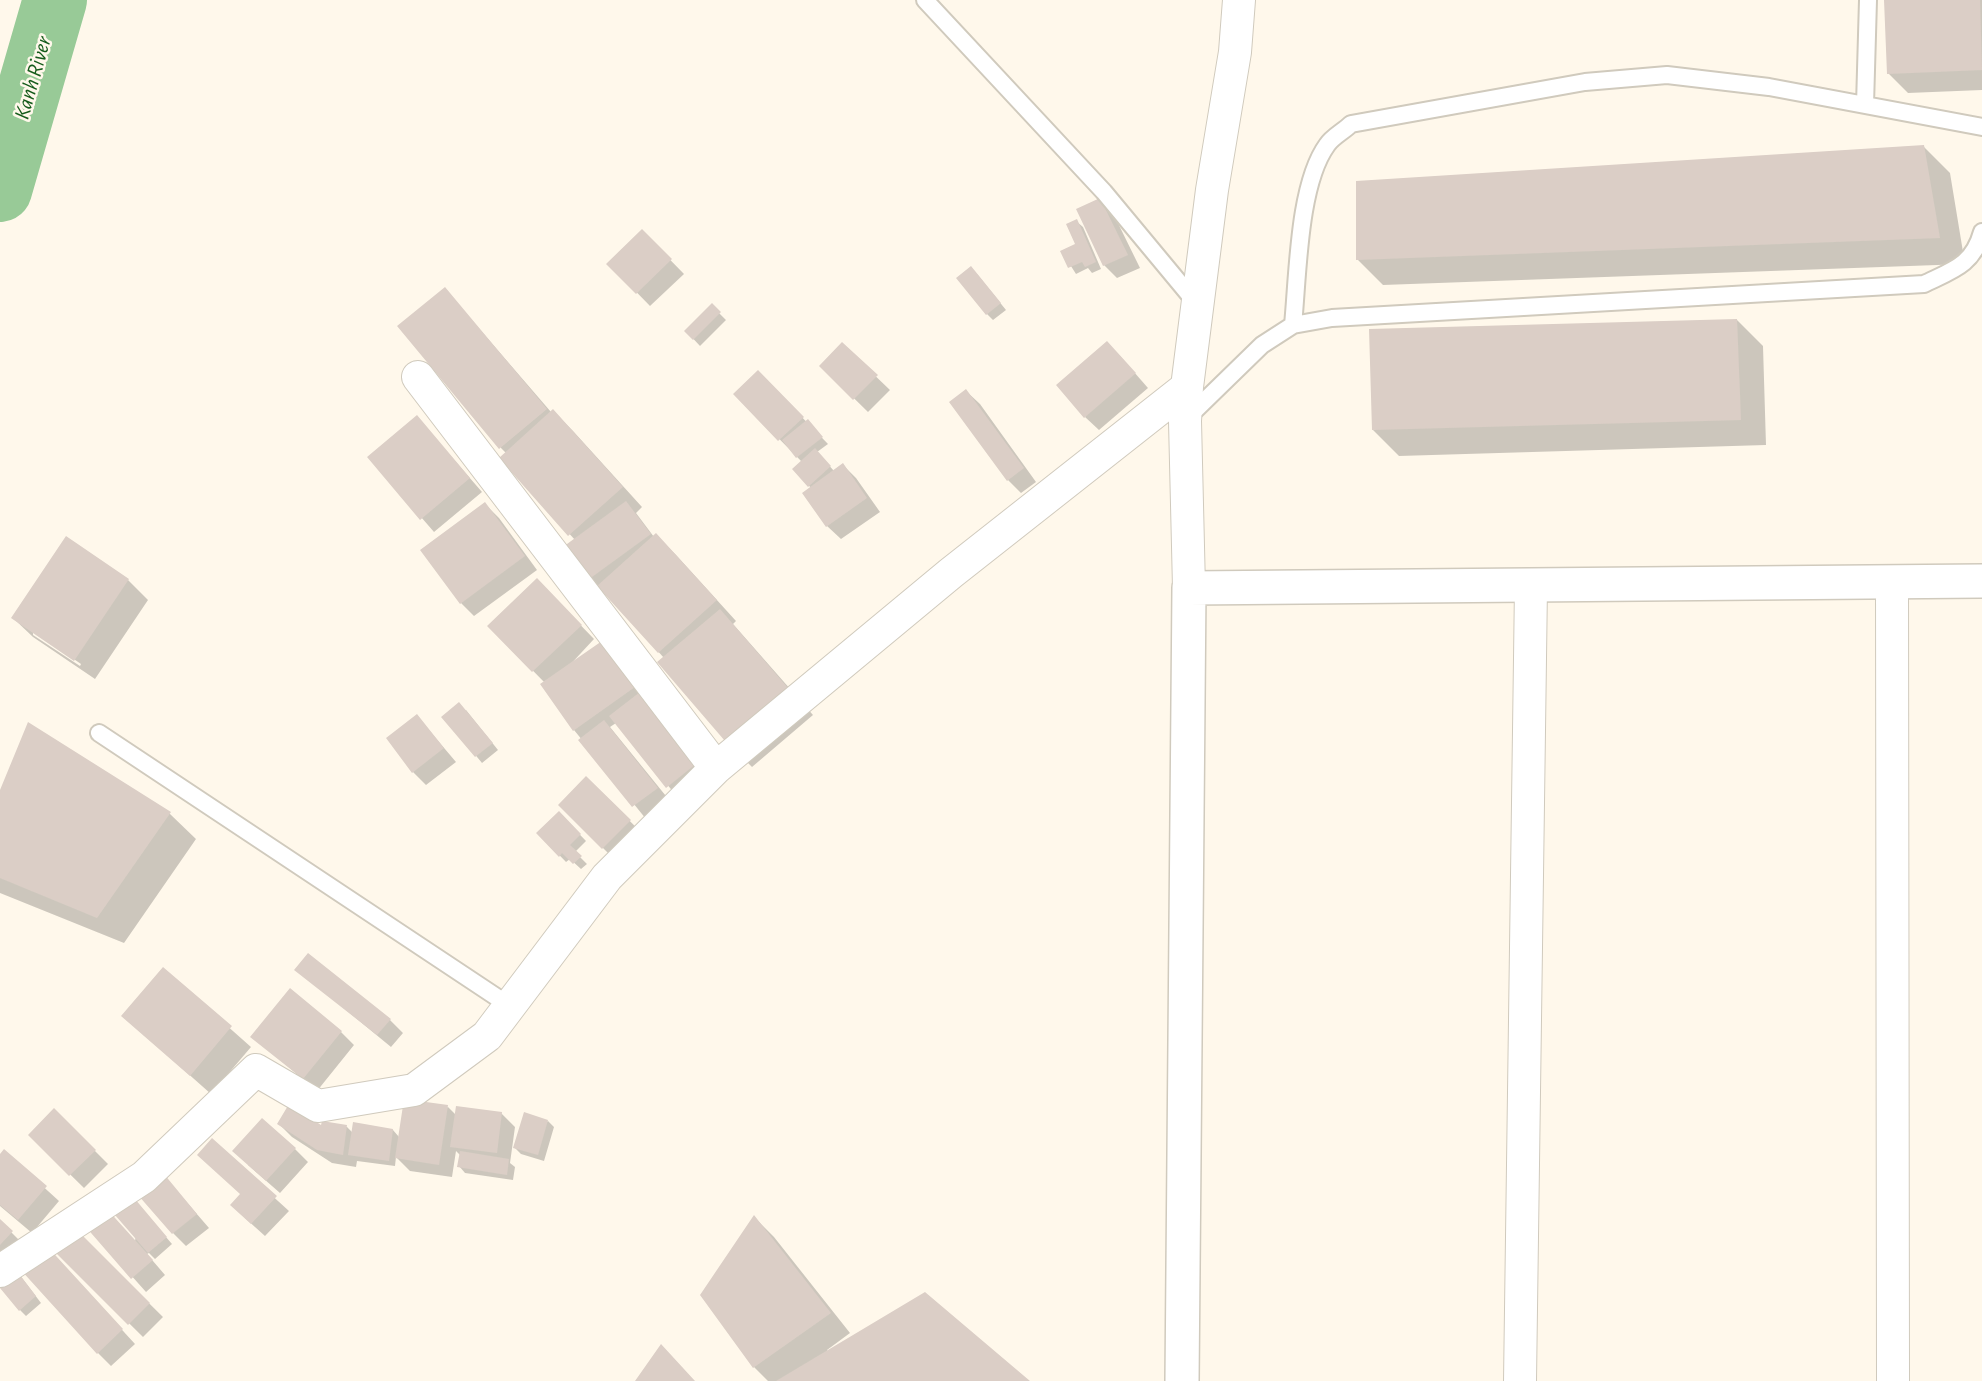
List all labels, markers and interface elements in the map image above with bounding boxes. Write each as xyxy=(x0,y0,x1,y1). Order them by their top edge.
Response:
water label: Kanh River xyxy=(9,34,57,122)

